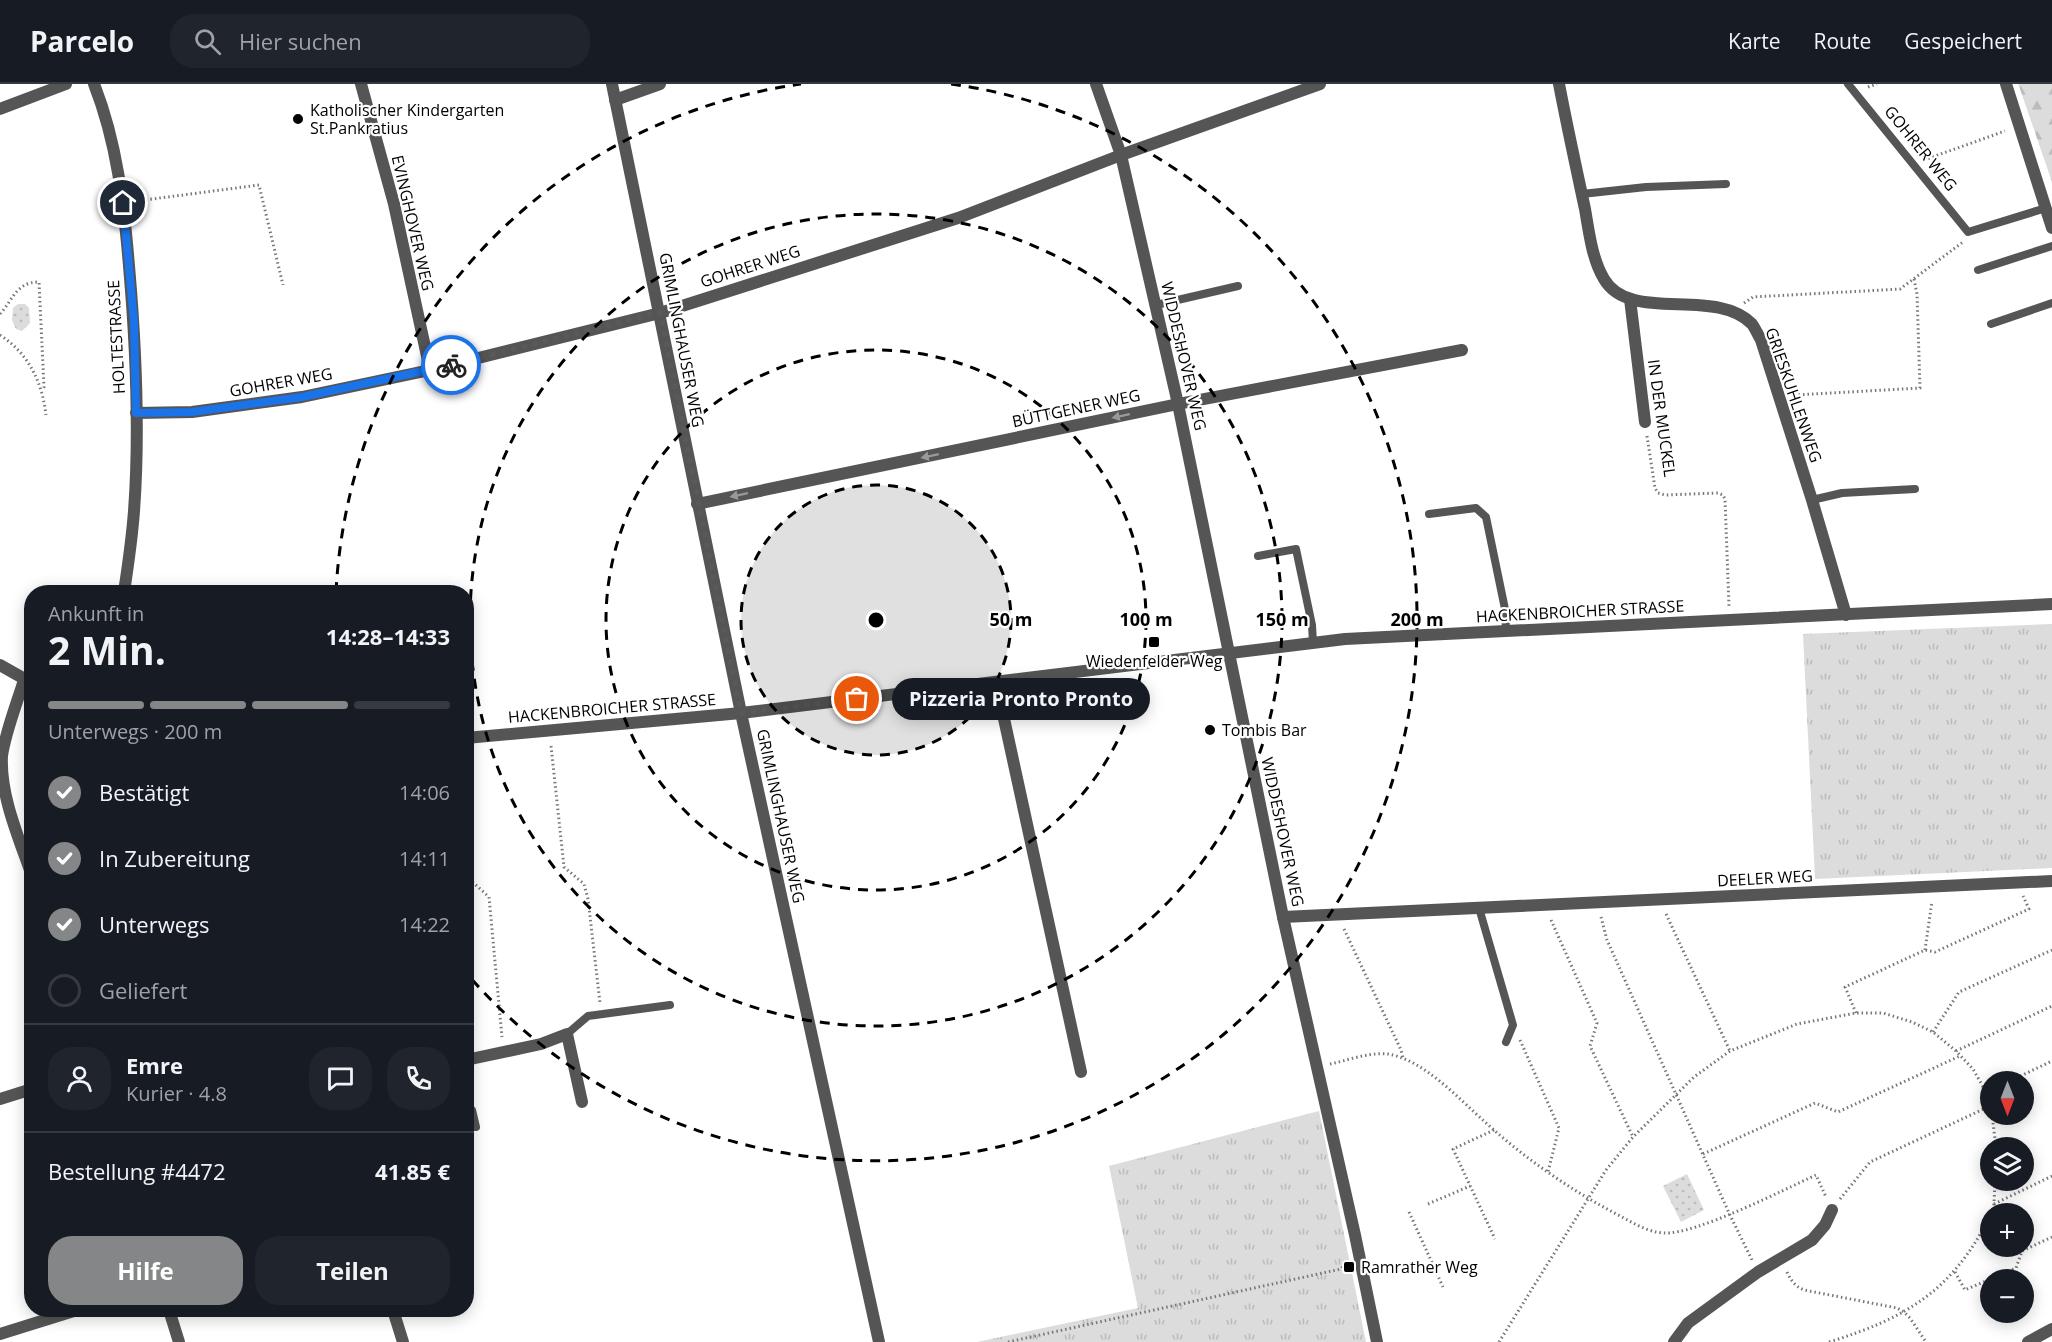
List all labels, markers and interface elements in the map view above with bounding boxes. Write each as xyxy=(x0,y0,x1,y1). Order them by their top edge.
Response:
search box xyxy=(170,14,590,68)
text: Parcelo xyxy=(30,22,134,60)
icon: search xyxy=(191,25,224,58)
text: Hier suchen xyxy=(239,26,362,56)
text: Karte xyxy=(1728,27,1780,55)
text: Route xyxy=(1813,27,1871,55)
text: Gespeichert xyxy=(1904,27,2022,55)
place label: Katholischer Kindergarten St.Pankratius xyxy=(310,99,504,139)
street label: GOHRER WEG xyxy=(1880,101,1962,195)
marker: Katholischer Kindergarten St.Pankratius xyxy=(291,112,305,126)
street label: EVINGHOVER WEG xyxy=(387,153,439,293)
pin xyxy=(97,177,148,228)
icon: home xyxy=(106,186,139,219)
street label: GOHRER WEG xyxy=(697,239,803,293)
street label: GRIMLINGHAUSER WEG xyxy=(654,251,710,429)
street label: HOLTESTRASSE xyxy=(102,279,130,395)
street label: WIDDESHOVER WEG xyxy=(1156,279,1212,433)
street label: GRIESKUHLENWEG xyxy=(1761,325,1827,465)
courier xyxy=(421,335,481,395)
icon: bike xyxy=(435,349,468,382)
street label: IN DER MUCKEL xyxy=(1643,358,1681,478)
street label: GOHRER WEG xyxy=(228,362,334,402)
street label: BÜTTGENER WEG xyxy=(1010,384,1142,432)
one-way arrow xyxy=(1111,412,1130,421)
one-way arrow xyxy=(921,451,940,461)
one-way arrow xyxy=(730,491,749,501)
street label: HACKENBROICHER STRASSE xyxy=(1475,595,1685,627)
text: Ankunft in xyxy=(48,600,144,627)
text: 50 m xyxy=(990,607,1032,631)
text: 100 m xyxy=(1119,607,1173,631)
text: 150 m xyxy=(1255,607,1309,631)
text: 200 m xyxy=(1390,607,1444,631)
centre of rings xyxy=(866,610,886,630)
text: 14:28–14:33 xyxy=(326,621,450,651)
text: 2 Min. xyxy=(48,623,166,676)
marker: Wiedenfelder Weg xyxy=(1147,635,1161,649)
place label: Wiedenfelder Weg xyxy=(1086,650,1223,672)
pin xyxy=(831,673,882,724)
callout: Pizzeria Pronto Pronto xyxy=(893,678,1151,720)
icon: bag xyxy=(840,682,873,715)
text: Pizzeria Pronto Pronto xyxy=(909,685,1133,712)
street label: HACKENBROICHER STRASSE xyxy=(507,688,717,728)
text: Unterwegs · 200 m xyxy=(48,718,222,745)
place label: Tombis Bar xyxy=(1222,719,1307,741)
marker: Tombis Bar xyxy=(1203,723,1217,737)
street label: GRIMLINGHAUSER WEG xyxy=(752,727,810,905)
street label: WIDDESHOVER WEG xyxy=(1256,755,1310,909)
icon: check xyxy=(48,776,81,809)
text: Bestätigt xyxy=(99,777,189,807)
text: 14:06 xyxy=(399,779,450,806)
icon: check xyxy=(48,842,81,875)
text: In Zubereitung xyxy=(99,843,250,873)
text: 14:11 xyxy=(399,845,450,872)
street label: DEELER WEG xyxy=(1717,865,1813,891)
icon: check xyxy=(48,908,81,941)
text: Unterwegs xyxy=(99,909,210,939)
text: 14:22 xyxy=(399,911,450,938)
text: Geliefert xyxy=(99,975,187,1005)
button: person xyxy=(48,1047,111,1110)
button: chat xyxy=(309,1047,372,1110)
button: phone xyxy=(387,1047,450,1110)
text: Emre xyxy=(126,1050,183,1080)
north arrow xyxy=(1980,1071,2034,1125)
map controls xyxy=(1980,1071,2034,1323)
text: Kurier · 4.8 xyxy=(126,1080,227,1107)
button: layers xyxy=(1980,1137,2034,1191)
text: Bestellung #4472 xyxy=(48,1156,226,1186)
text: 41.85 € xyxy=(375,1156,450,1186)
button: + xyxy=(1980,1203,2034,1257)
button: Hilfe xyxy=(48,1236,243,1305)
button: Teilen xyxy=(255,1236,450,1305)
place label: Ramrather Weg xyxy=(1361,1256,1478,1278)
marker: Ramrather Weg xyxy=(1342,1260,1356,1274)
button: − xyxy=(1980,1269,2034,1323)

